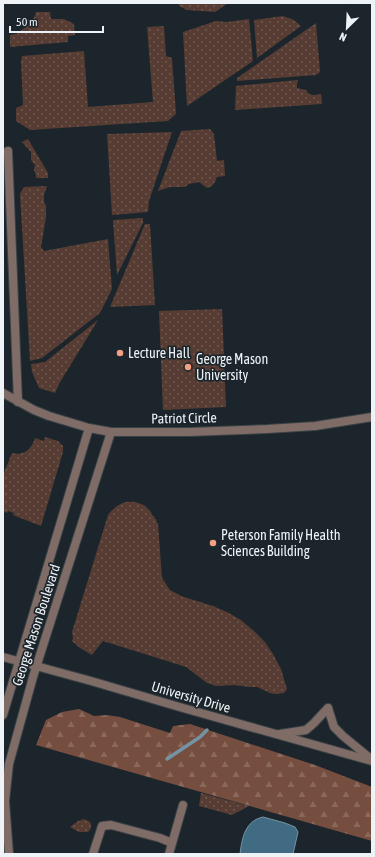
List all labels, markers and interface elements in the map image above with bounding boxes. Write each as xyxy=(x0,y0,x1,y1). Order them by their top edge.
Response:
scale bar xyxy=(10,8,103,34)
north arrow xyxy=(327,8,367,48)
text: 50 m xyxy=(16,15,38,29)
text: N xyxy=(338,30,348,44)
place label: Lecture Hall xyxy=(128,345,190,361)
marker: Lecture Hall xyxy=(115,348,125,358)
place label: George Mason University xyxy=(196,351,268,383)
marker: George Mason University xyxy=(183,362,193,372)
street label: Patriot Circle xyxy=(151,409,217,427)
place label: Peterson Family Health Sciences Building xyxy=(221,527,341,559)
marker: Peterson Family Health Sciences Building xyxy=(208,538,218,548)
street label: George Mason Boulevard xyxy=(9,562,63,688)
street label: University Drive xyxy=(150,678,232,716)

